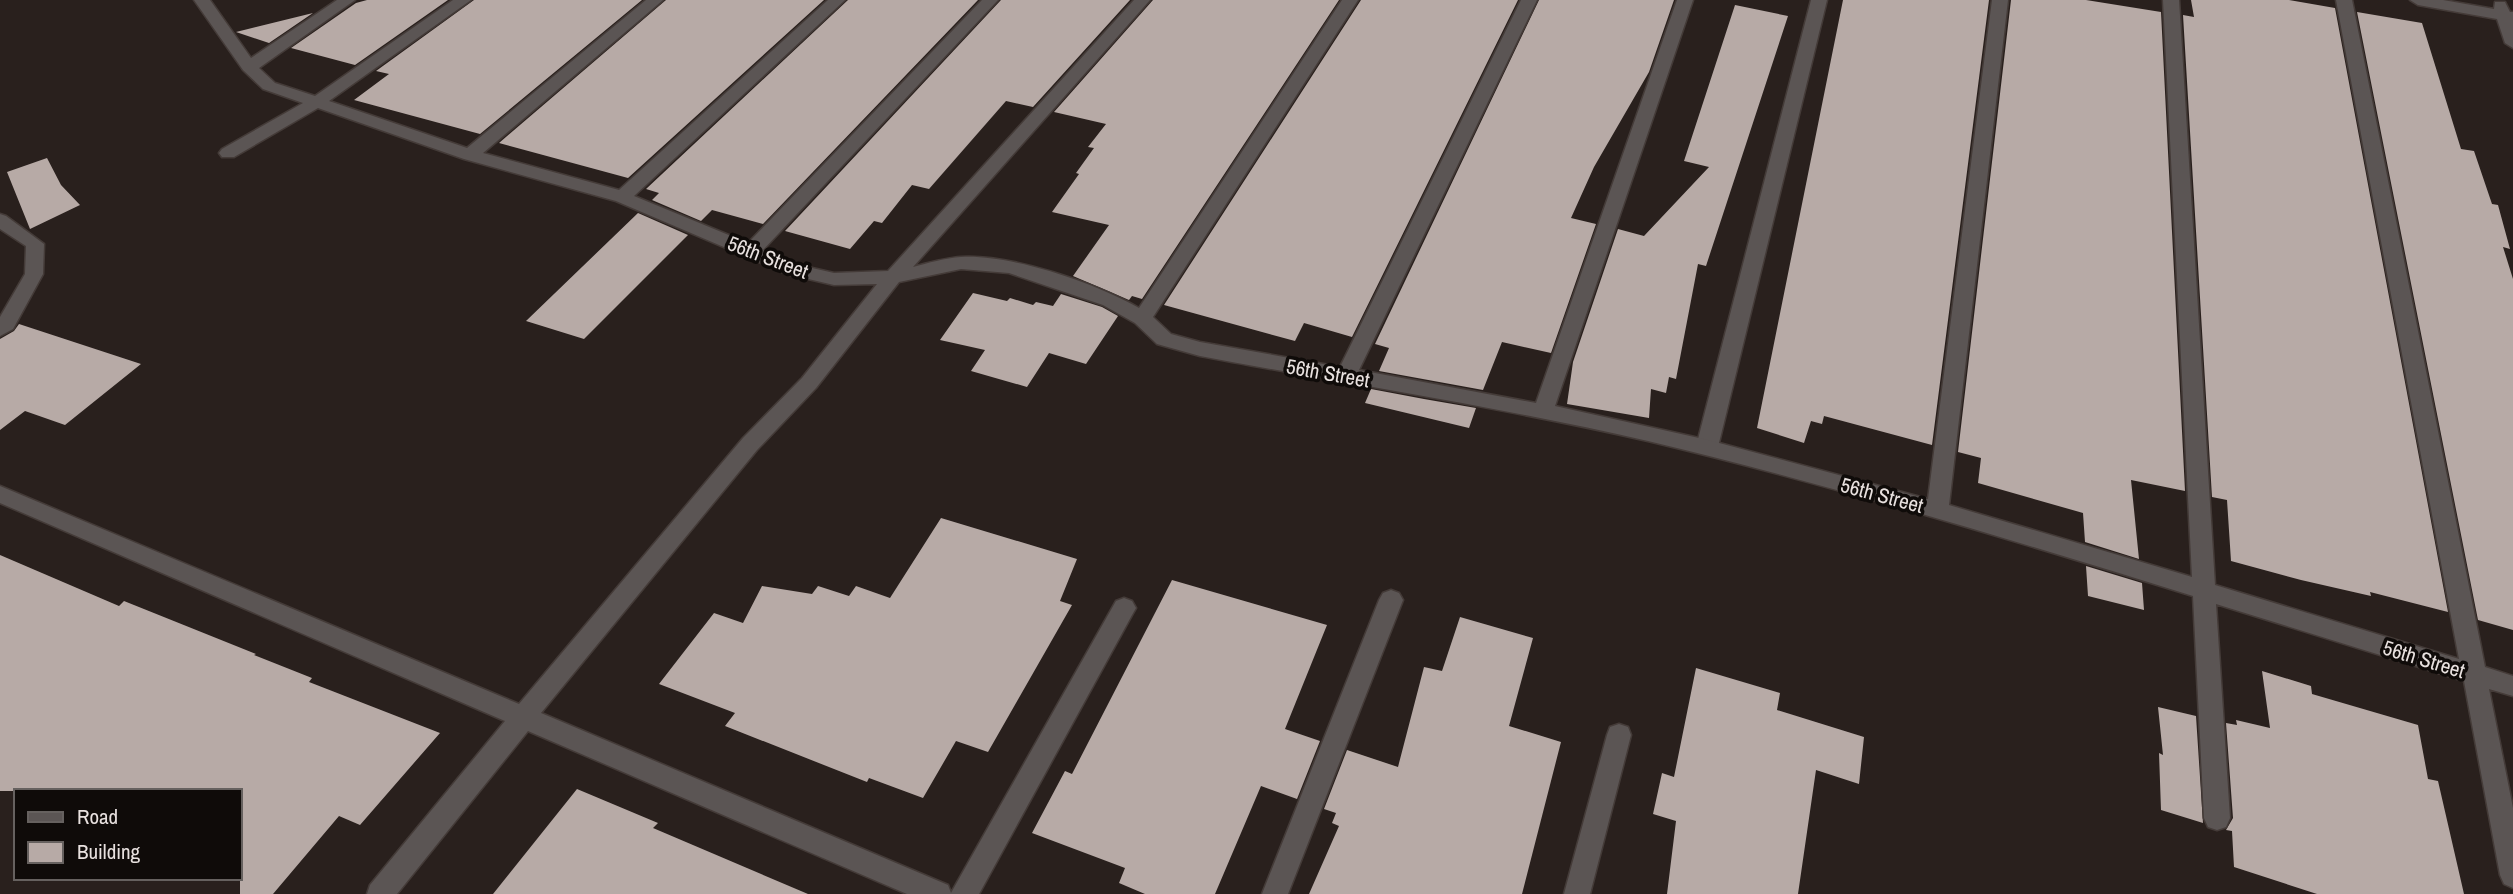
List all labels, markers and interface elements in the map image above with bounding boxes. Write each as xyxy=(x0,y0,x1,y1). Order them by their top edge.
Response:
street label: 56th Street xyxy=(723,228,813,286)
street label: 56th Street xyxy=(1284,351,1372,395)
street label: 56th Street xyxy=(1838,470,1927,520)
street label: 56th Street xyxy=(2379,633,2469,685)
legend xyxy=(14,789,242,880)
text: Road xyxy=(77,802,118,831)
text: Building xyxy=(77,837,141,866)

